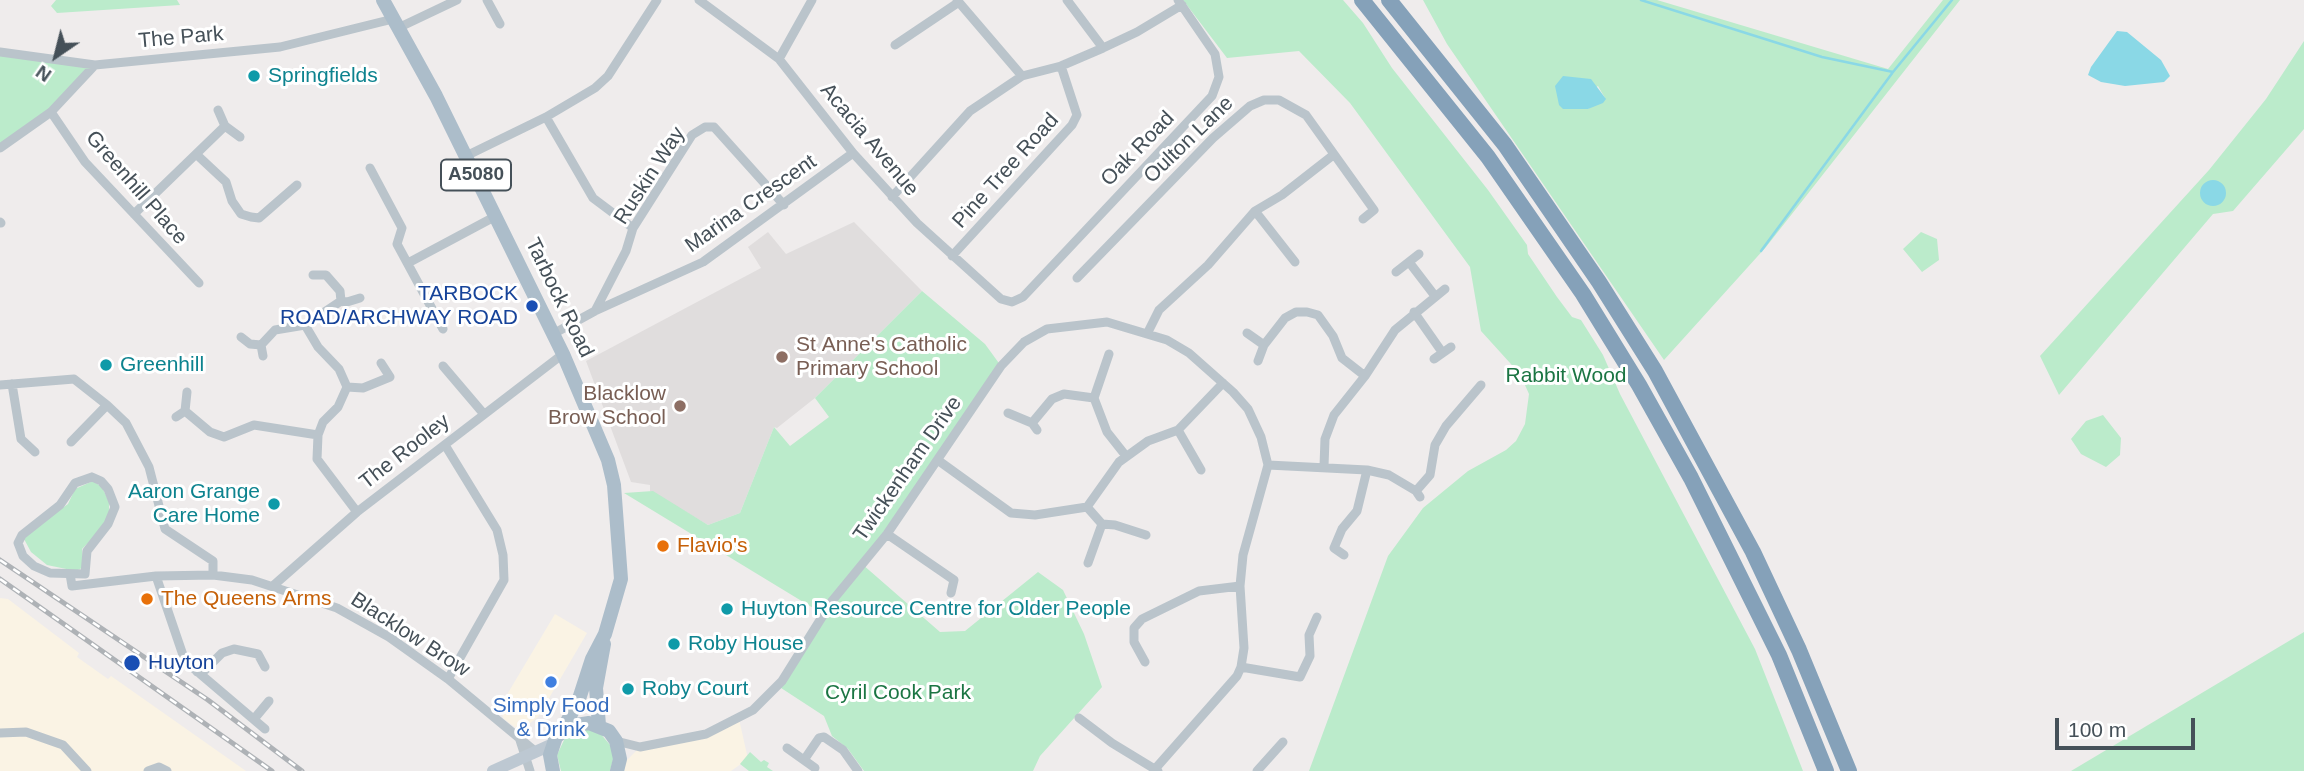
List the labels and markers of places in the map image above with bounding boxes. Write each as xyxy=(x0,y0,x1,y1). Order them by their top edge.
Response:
place label: Springfields xyxy=(268,63,378,89)
marker: Springfields xyxy=(246,68,262,84)
place label: TARBOCK ROAD/ARCHWAY ROAD xyxy=(280,281,518,331)
marker: TARBOCK ROAD/ARCHWAY ROAD xyxy=(524,298,540,314)
place label: St Anne's Catholic Primary School xyxy=(796,332,967,382)
marker: St Anne's Catholic Primary School xyxy=(774,349,790,365)
place label: Greenhill xyxy=(120,352,204,378)
marker: Greenhill xyxy=(98,357,114,373)
place label: Blacklow Brow School xyxy=(548,381,666,431)
marker: Blacklow Brow School xyxy=(672,398,688,414)
place label: Aaron Grange Care Home xyxy=(128,479,260,529)
marker: Aaron Grange Care Home xyxy=(266,496,282,512)
place label: Flavio's xyxy=(677,533,748,559)
marker: Flavio's xyxy=(655,538,671,554)
place label: The Queens Arms xyxy=(161,586,331,612)
marker: The Queens Arms xyxy=(139,591,155,607)
place label: Huyton Resource Centre for Older People xyxy=(741,596,1131,622)
marker: Huyton Resource Centre for Older People xyxy=(719,601,735,617)
place label: Roby House xyxy=(688,631,804,657)
marker: Roby House xyxy=(666,636,682,652)
place label: Huyton xyxy=(148,650,215,676)
marker: Huyton xyxy=(122,653,142,673)
marker: Simply Food & Drink xyxy=(543,674,559,690)
place label: Roby Court xyxy=(642,676,748,702)
marker: Roby Court xyxy=(620,681,636,697)
place label: Simply Food & Drink xyxy=(493,693,609,743)

